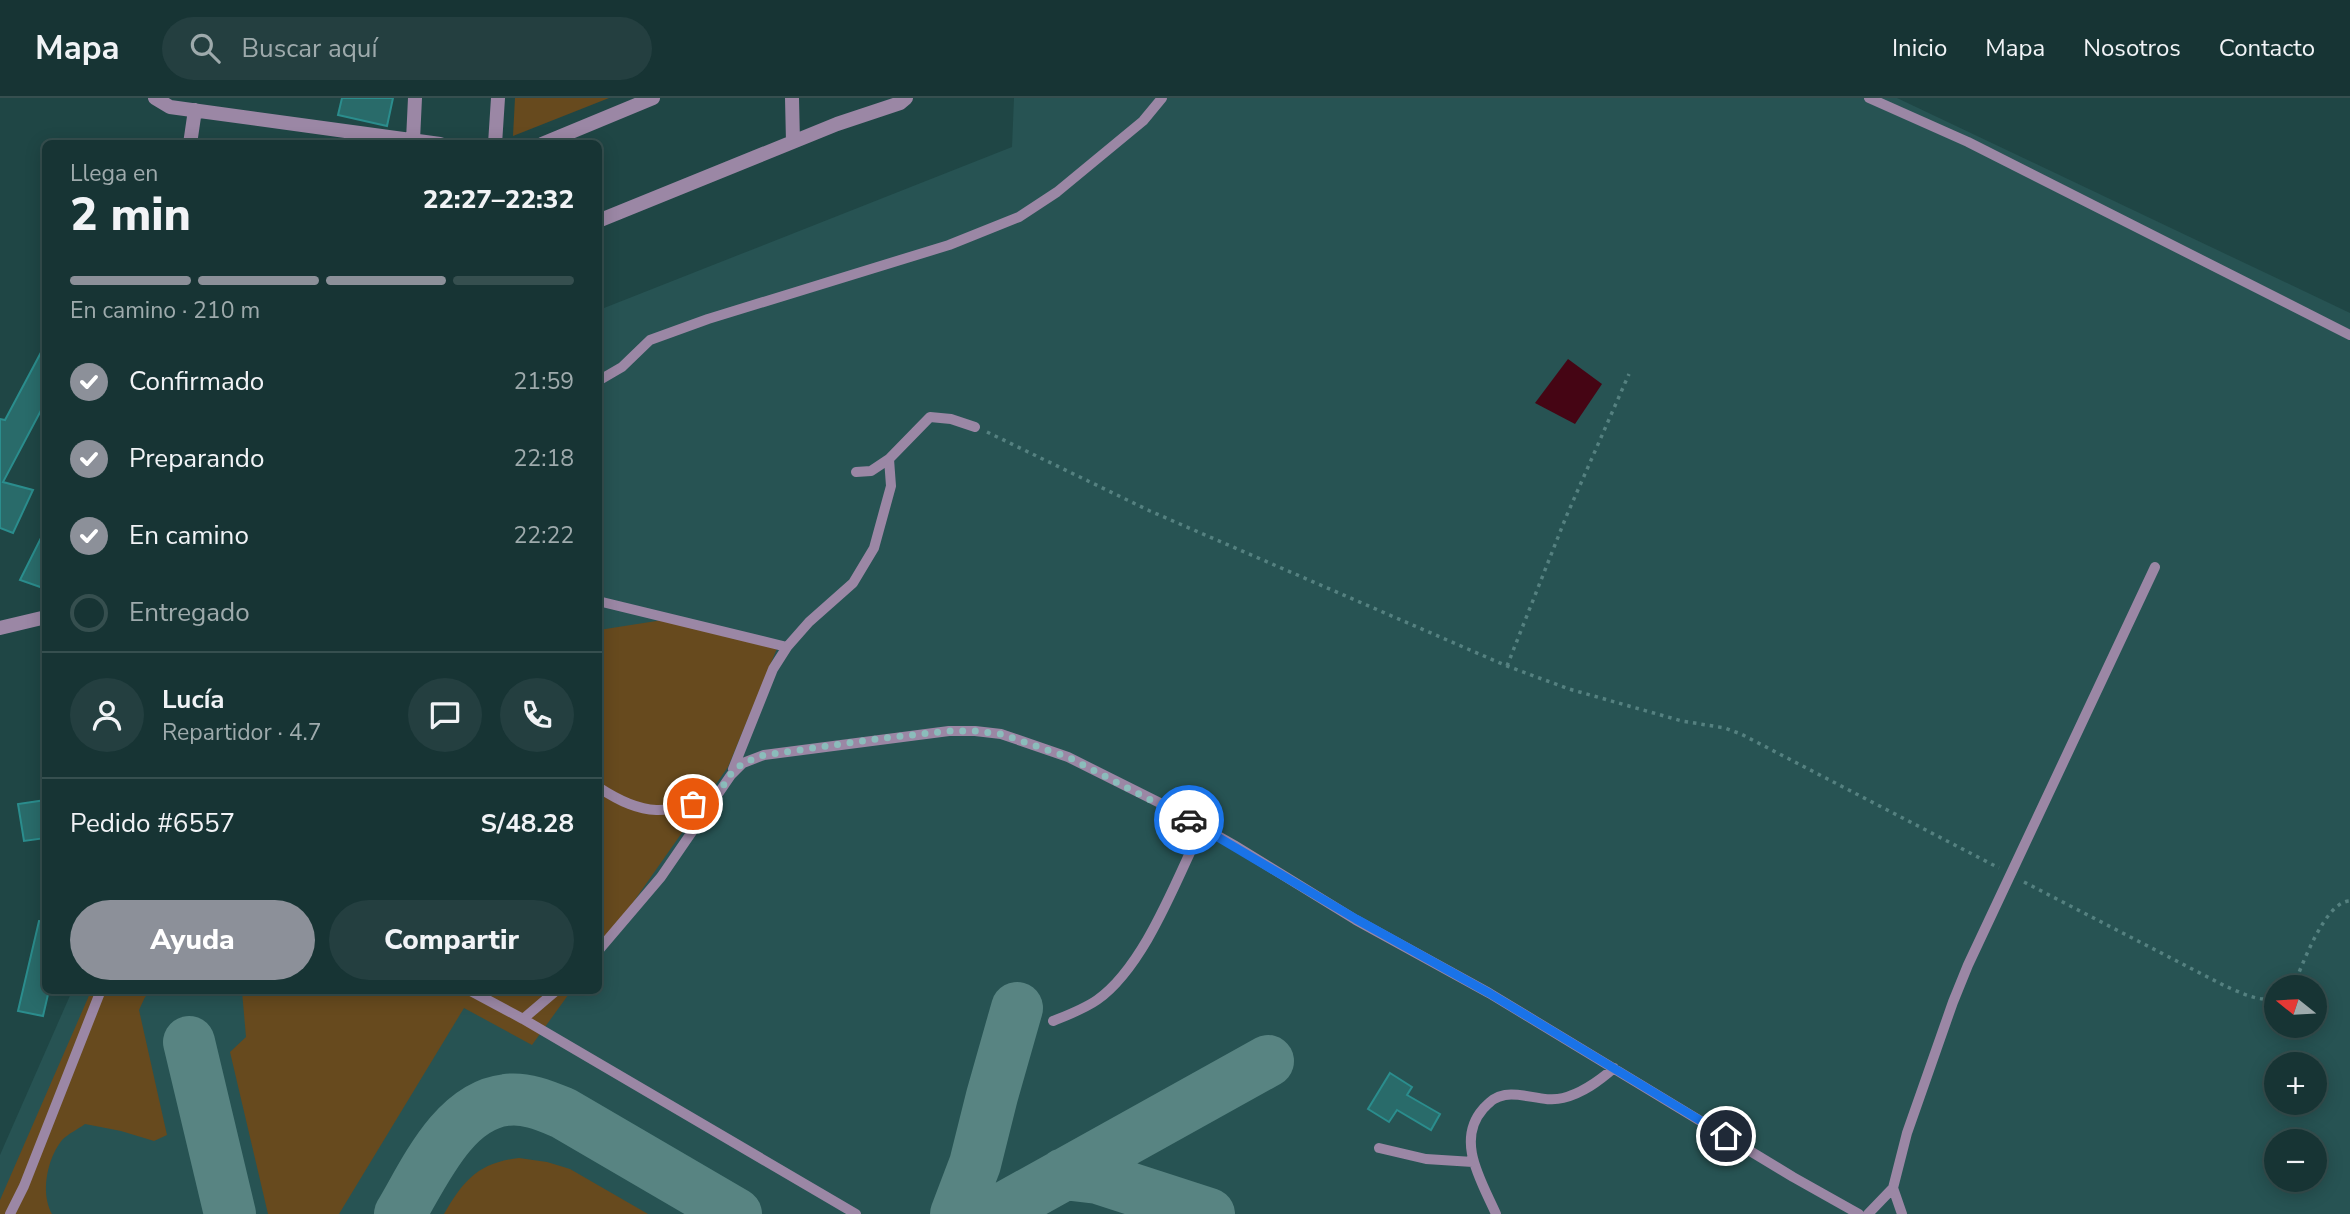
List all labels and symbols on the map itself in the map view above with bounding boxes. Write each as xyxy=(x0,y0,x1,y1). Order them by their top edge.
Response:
pin xyxy=(663,774,723,834)
courier xyxy=(1154,785,1224,855)
north arrow xyxy=(2264,975,2328,1038)
pin xyxy=(1696,1106,1756,1166)

